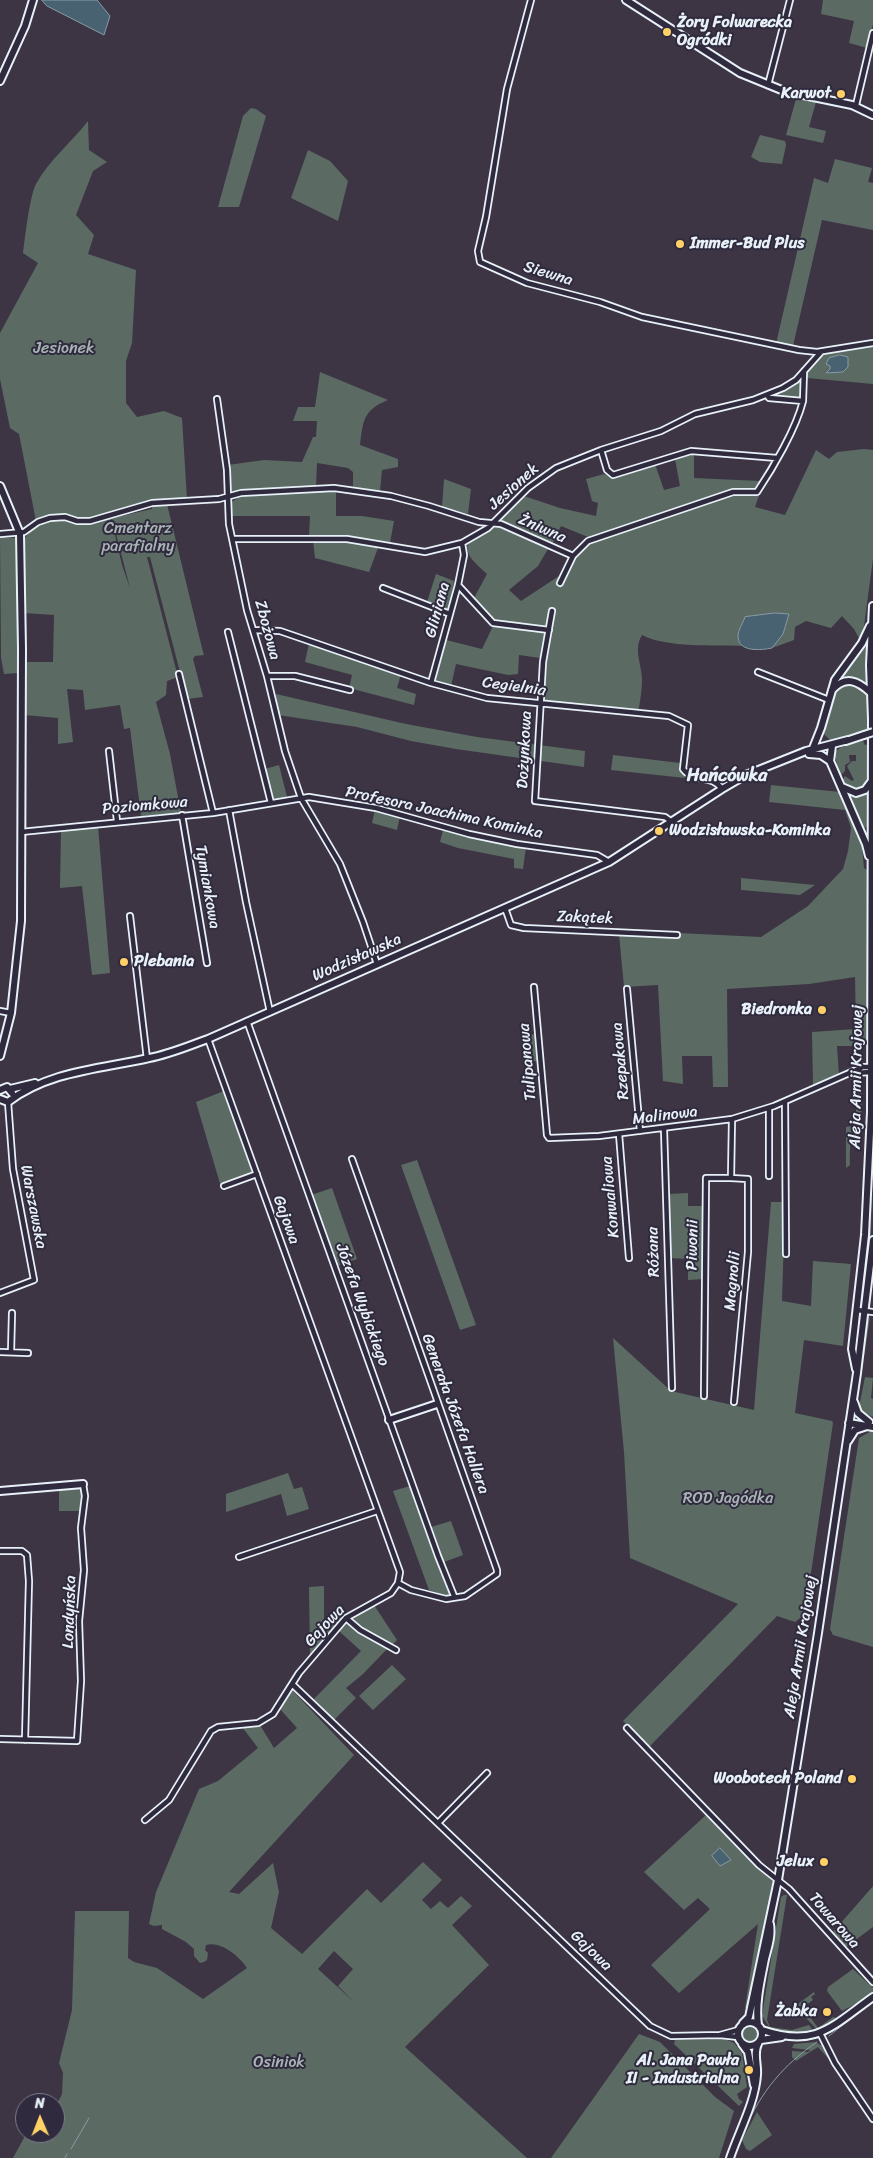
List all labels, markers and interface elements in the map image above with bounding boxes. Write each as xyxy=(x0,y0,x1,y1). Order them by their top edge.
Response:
place label: Żory Folwarecka Ogródki xyxy=(677,13,792,51)
marker: Żory Folwarecka Ogródki xyxy=(661,26,673,38)
place label: Karwot xyxy=(781,84,831,104)
marker: Karwot xyxy=(835,88,847,100)
place label: Immer-Bud Plus xyxy=(690,234,805,254)
marker: Immer-Bud Plus xyxy=(674,238,686,250)
street label: Siewna xyxy=(521,257,575,291)
park label: Jesionek xyxy=(34,339,94,359)
street label: Jesionek xyxy=(485,460,543,514)
street label: Żniwna xyxy=(515,510,569,548)
park label: Cmentarz parafialny xyxy=(102,519,174,557)
street label: Gliniana xyxy=(421,580,455,640)
street label: Zbożowa xyxy=(250,598,284,662)
street label: Cegielnia xyxy=(481,673,547,701)
street label: Dożynkowa xyxy=(513,711,537,789)
district label: Hańcówka xyxy=(687,765,767,787)
street label: Profesora Joachima Kominka xyxy=(343,783,545,843)
street label: Poziomkowa xyxy=(101,793,189,819)
place label: Wodzisławska-Kominka xyxy=(669,821,831,841)
marker: Wodzisławska-Kominka xyxy=(653,825,665,837)
street label: Tymiankowa xyxy=(190,844,224,930)
street label: Zakątek xyxy=(556,907,614,929)
street label: Wodzisławska xyxy=(309,930,405,986)
place label: Plebania xyxy=(134,952,194,972)
marker: Plebania xyxy=(118,956,130,968)
place label: Biedronka xyxy=(741,1000,812,1020)
marker: Biedronka xyxy=(816,1004,828,1016)
street label: Aleja Armii Krajowej xyxy=(846,1005,868,1149)
street label: Rzepakowa xyxy=(608,1022,634,1100)
street label: Tulipanowa xyxy=(515,1023,541,1101)
street label: Malinowa xyxy=(631,1102,699,1130)
street label: Konwaliowa xyxy=(598,1155,624,1239)
street label: Warszawska xyxy=(15,1164,51,1250)
street label: Gajowa xyxy=(268,1193,304,1247)
street label: Piwonii xyxy=(683,1219,703,1271)
street label: Różana xyxy=(644,1227,664,1277)
street label: Józefa Wybickiego xyxy=(331,1241,393,1369)
street label: Magnolii xyxy=(721,1251,745,1311)
street label: Generała Józefa Hallera xyxy=(417,1331,493,1497)
park label: ROD Jagódka xyxy=(683,1489,773,1509)
street label: Aleja Armii Krajowej xyxy=(780,1574,822,1720)
street label: Londyńska xyxy=(59,1575,81,1649)
street label: Gajowa xyxy=(301,1601,349,1651)
place label: Woobotech Poland xyxy=(713,1769,842,1789)
marker: Woobotech Poland xyxy=(846,1773,858,1785)
place label: Jelux xyxy=(777,1852,814,1872)
marker: Jelux xyxy=(818,1856,830,1868)
street label: Towarowa xyxy=(804,1889,864,1953)
street label: Gajowa xyxy=(566,1927,616,1975)
place label: Żabka xyxy=(775,2002,817,2022)
marker: Żabka xyxy=(821,2006,833,2018)
place label: Al. Jana Pawła II - Industrialna xyxy=(626,2051,739,2089)
park label: Osiniok xyxy=(253,2053,305,2073)
marker: Al. Jana Pawła II - Industrialna xyxy=(743,2064,755,2076)
text: N xyxy=(35,2091,45,2116)
north arrow xyxy=(15,2093,65,2143)

